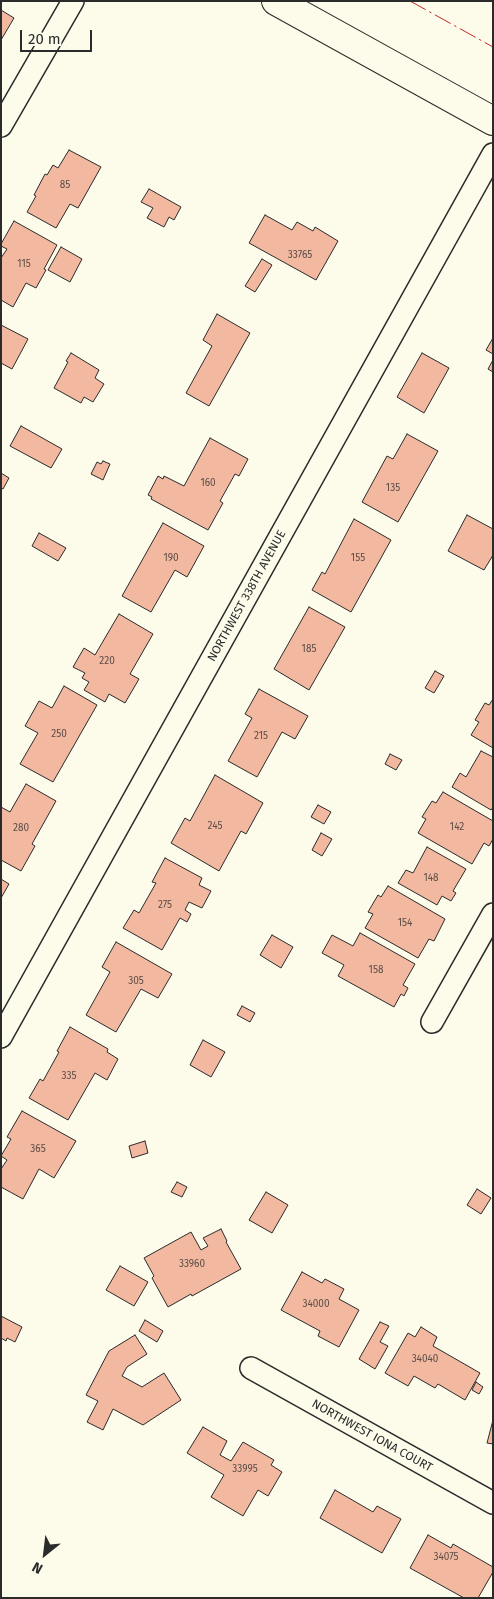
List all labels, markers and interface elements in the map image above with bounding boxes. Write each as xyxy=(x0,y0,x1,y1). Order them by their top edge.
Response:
scale bar xyxy=(22,20,95,52)
text: 20 m xyxy=(28,30,61,48)
house number: 85 xyxy=(60,179,70,191)
house number: 33765 xyxy=(288,249,312,261)
house number: 115 xyxy=(17,258,31,270)
house number: 160 xyxy=(200,477,216,489)
house number: 135 xyxy=(386,482,400,494)
street label: NORTHWEST 338TH AVENUE xyxy=(205,528,289,664)
house number: 190 xyxy=(163,552,179,564)
house number: 155 xyxy=(351,552,365,564)
house number: 185 xyxy=(302,643,316,655)
house number: 220 xyxy=(99,655,115,667)
house number: 250 xyxy=(51,728,67,740)
house number: 215 xyxy=(254,730,268,742)
house number: 245 xyxy=(208,820,222,832)
house number: 142 xyxy=(450,821,464,833)
house number: 280 xyxy=(13,822,29,834)
house number: 148 xyxy=(423,872,439,884)
house number: 275 xyxy=(158,899,172,911)
house number: 154 xyxy=(398,917,412,929)
house number: 158 xyxy=(369,964,383,976)
house number: 305 xyxy=(128,975,144,987)
house number: 335 xyxy=(62,1070,76,1082)
house number: 365 xyxy=(30,1143,46,1155)
house number: 33960 xyxy=(179,1258,205,1270)
house number: 34000 xyxy=(303,1298,329,1310)
house number: 34040 xyxy=(412,1353,438,1365)
street label: NORTHWEST IONA COURT xyxy=(309,1397,435,1475)
house number: 33995 xyxy=(232,1463,258,1475)
north arrow xyxy=(20,1529,70,1579)
house number: 34075 xyxy=(434,1551,458,1563)
text: N xyxy=(29,1558,46,1577)

